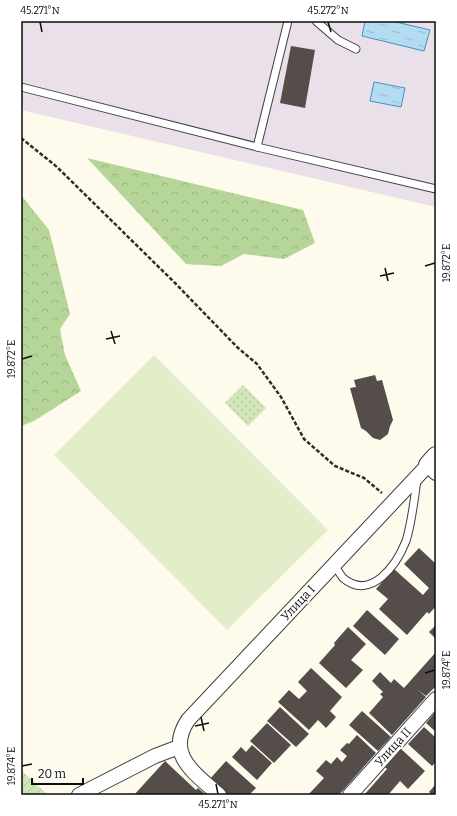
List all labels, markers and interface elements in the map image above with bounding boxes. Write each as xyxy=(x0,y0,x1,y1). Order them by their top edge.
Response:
text: 45.271°N xyxy=(20,5,60,17)
text: 45.272°N xyxy=(307,5,349,17)
text: 19.872°E xyxy=(441,244,453,282)
text: 19.872°E xyxy=(6,340,18,378)
street label: Улица I xyxy=(278,582,318,624)
text: 19.874°E xyxy=(441,651,453,689)
street label: Улица II xyxy=(372,725,414,769)
text: 19.874°E xyxy=(6,747,18,785)
scale bar xyxy=(32,760,83,786)
text: 20 m xyxy=(38,767,67,781)
text: 45.271°N xyxy=(198,799,238,811)

